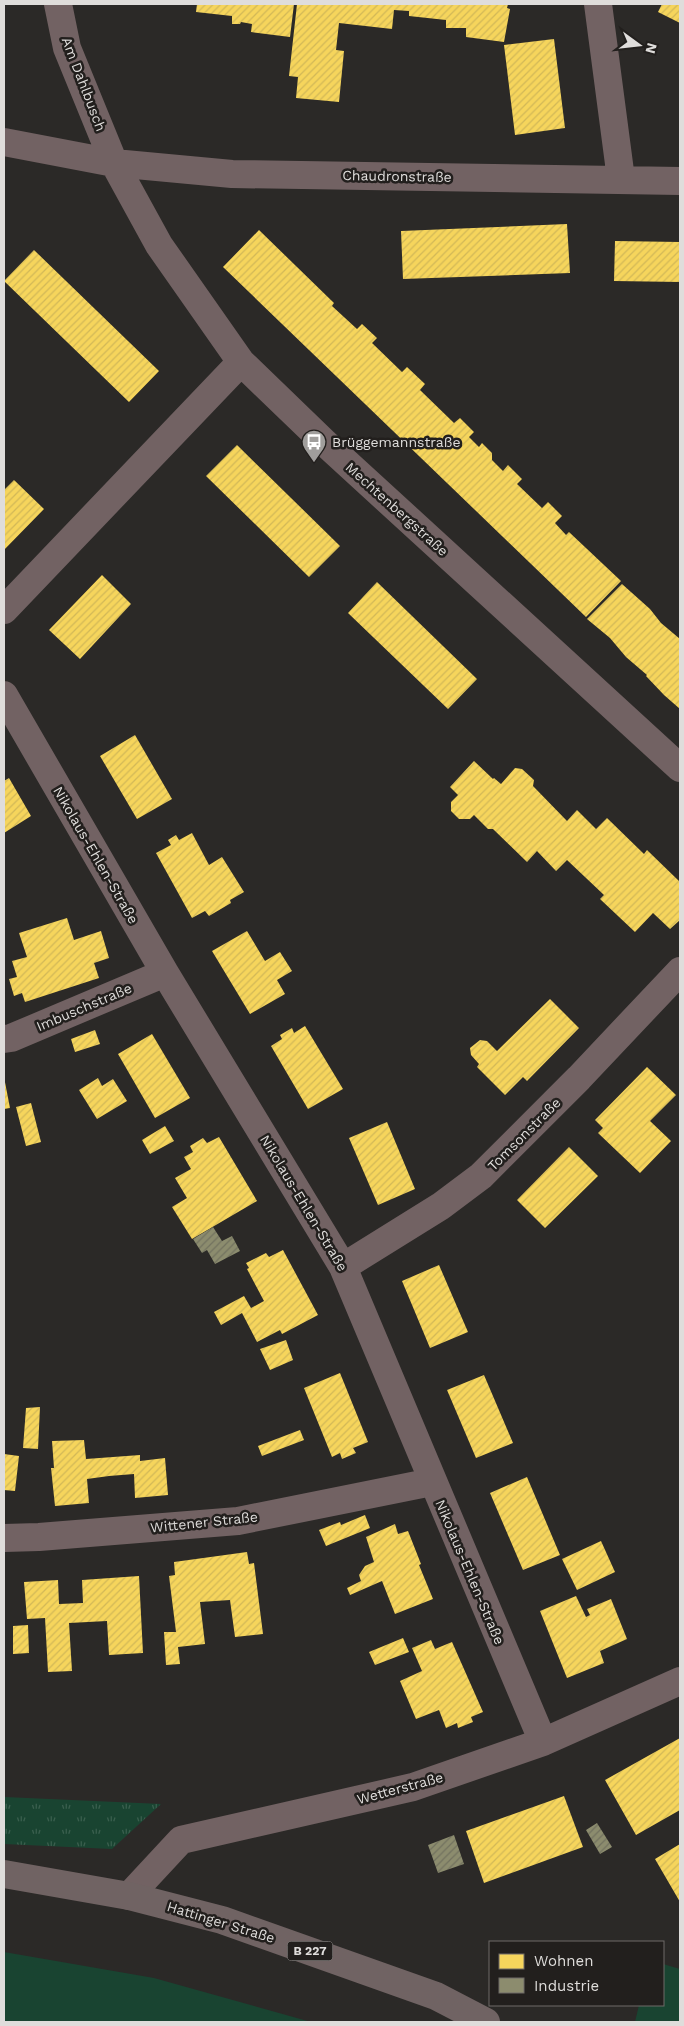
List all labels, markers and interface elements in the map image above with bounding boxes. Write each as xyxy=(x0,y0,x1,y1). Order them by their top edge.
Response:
north arrow xyxy=(614,20,664,70)
street label: Am Dahlbusch xyxy=(59,35,109,133)
text: N xyxy=(642,41,661,55)
street label: Chaudronstraße xyxy=(342,167,452,185)
bus stop icon: Brüggemannstraße xyxy=(301,429,327,463)
place label: Brüggemannstraße xyxy=(332,434,460,450)
street label: Mechtenbergstraße xyxy=(343,459,451,559)
street label: Nikolaus-Ehlen-Straße xyxy=(50,783,142,927)
street label: Imbuschstraße xyxy=(34,980,134,1034)
street label: Tomsonstraße xyxy=(484,1094,564,1174)
street label: Nikolaus-Ehlen-Straße xyxy=(257,1132,351,1274)
street label: Nikolaus-Ehlen-Straße xyxy=(432,1497,508,1647)
street label: Wittener Straße xyxy=(149,1508,259,1536)
street label: Wetterstraße xyxy=(355,1769,445,1807)
street label: Hattinger Straße xyxy=(165,1898,277,1946)
legend xyxy=(489,1941,664,2006)
road number: B 227 xyxy=(288,1942,332,1960)
text: Wohnen xyxy=(534,1952,593,1970)
text: Industrie xyxy=(534,1977,599,1995)

